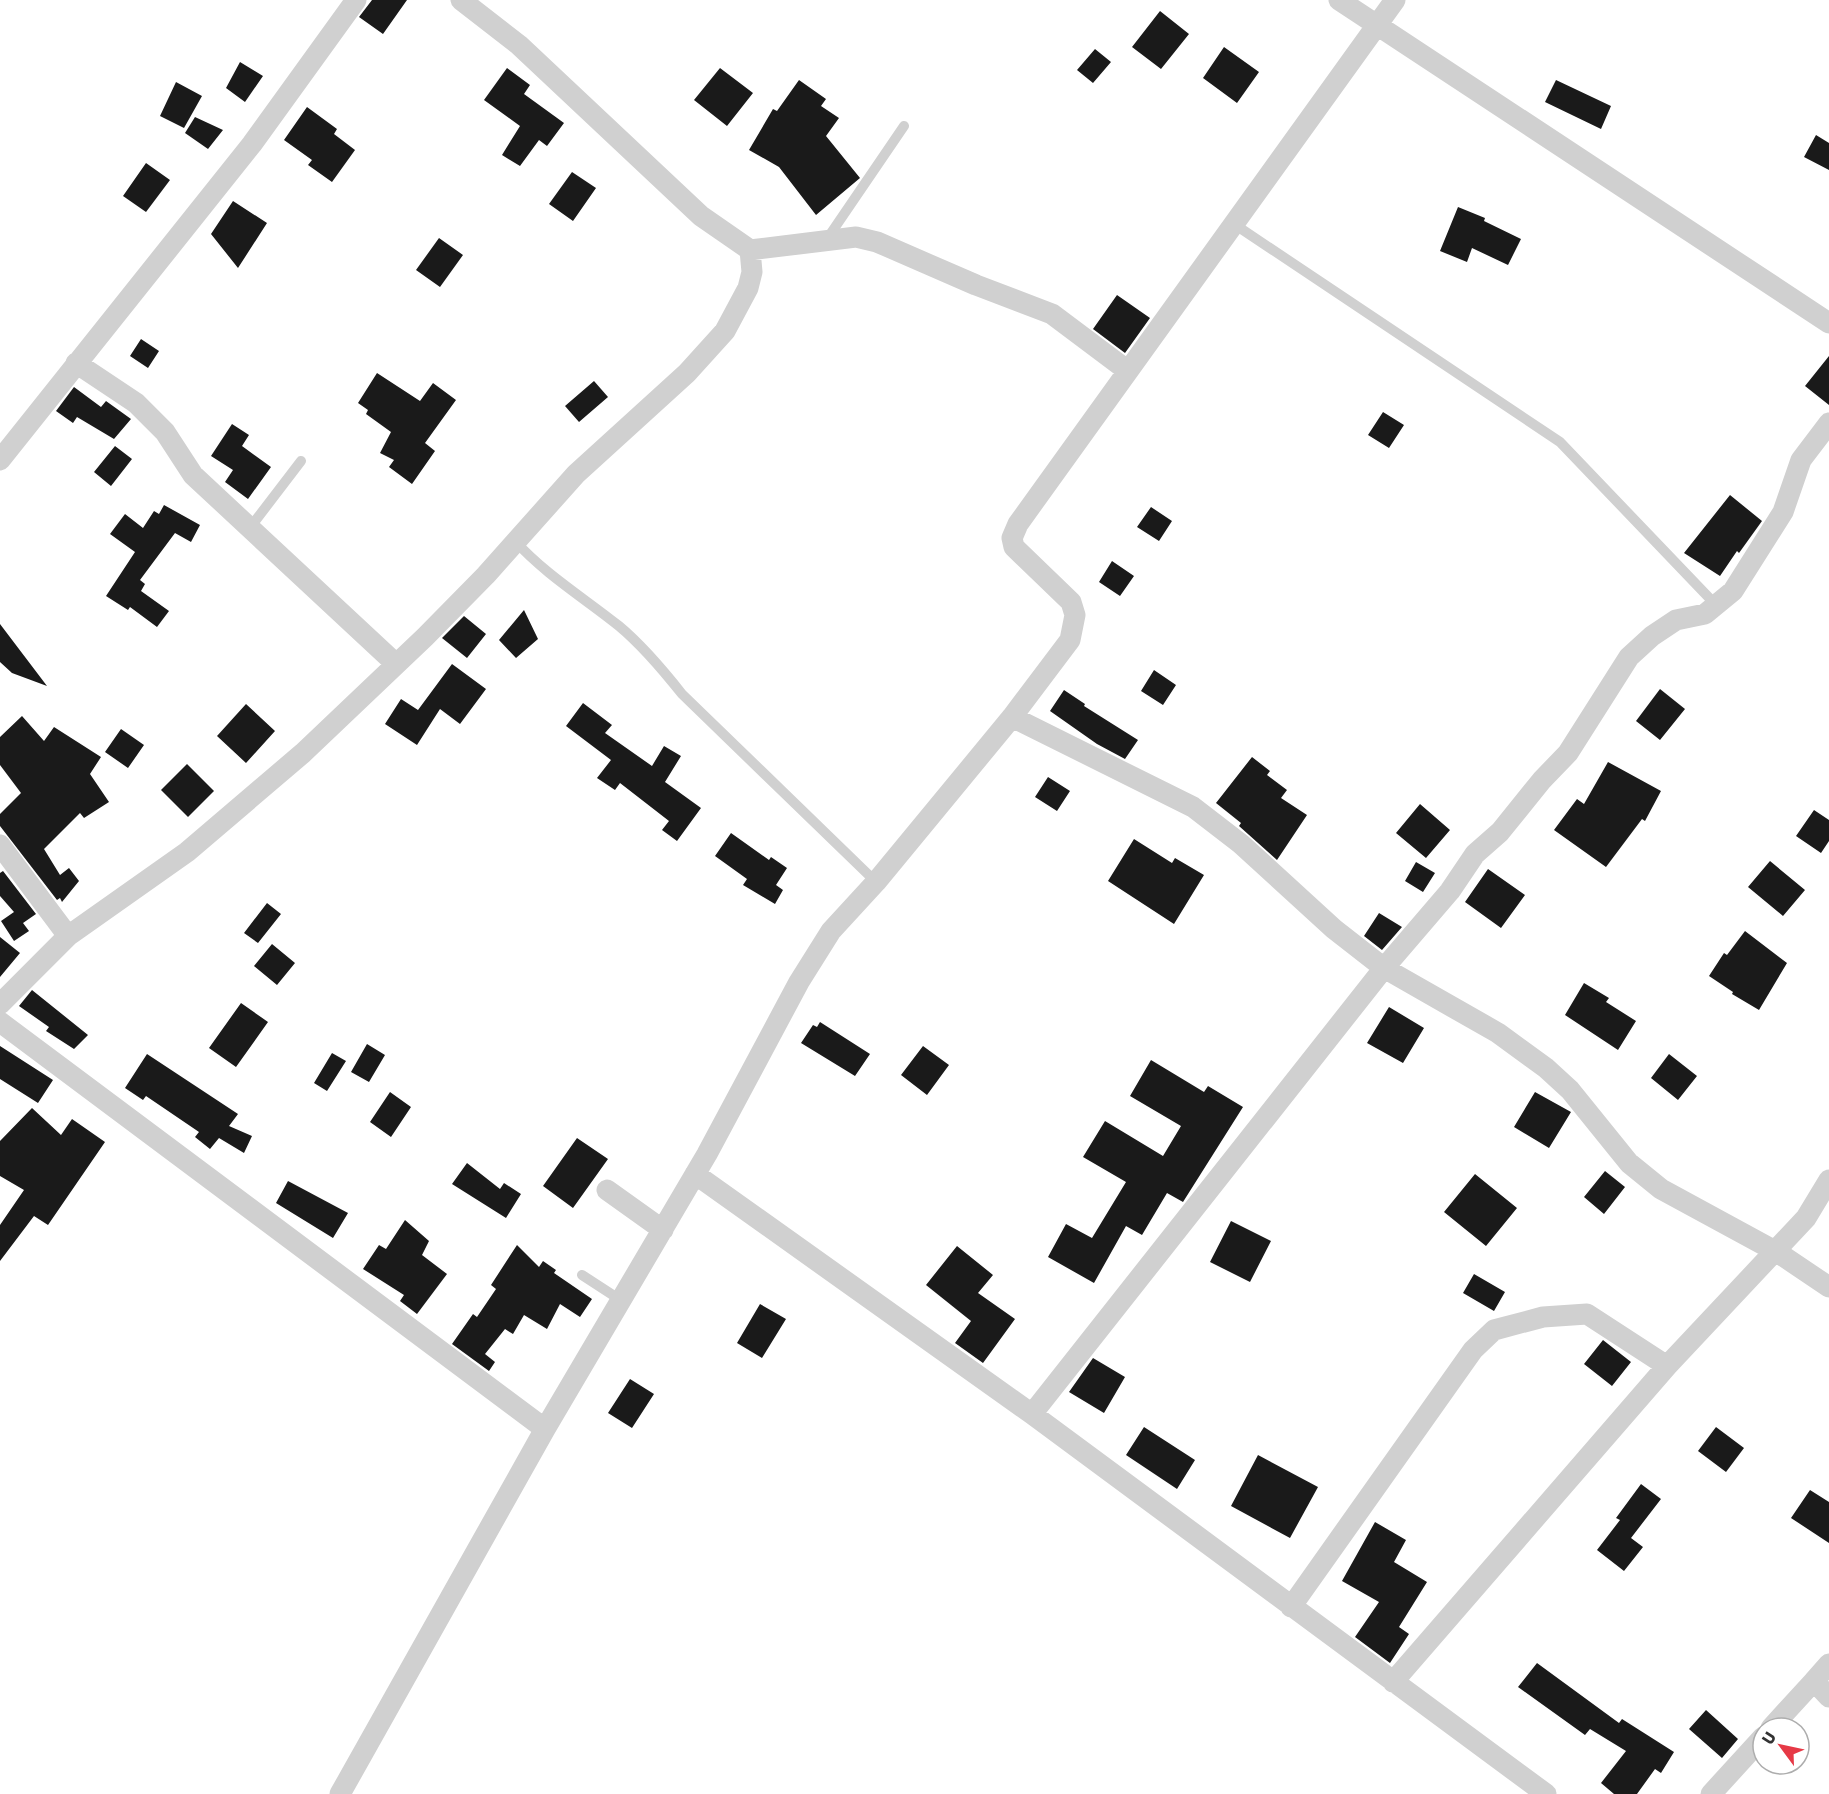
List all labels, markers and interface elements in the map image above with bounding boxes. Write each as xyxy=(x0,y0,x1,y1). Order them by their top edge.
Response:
north arrow xyxy=(1751,1716,1811,1776)
text: U xyxy=(1756,1727,1782,1749)

